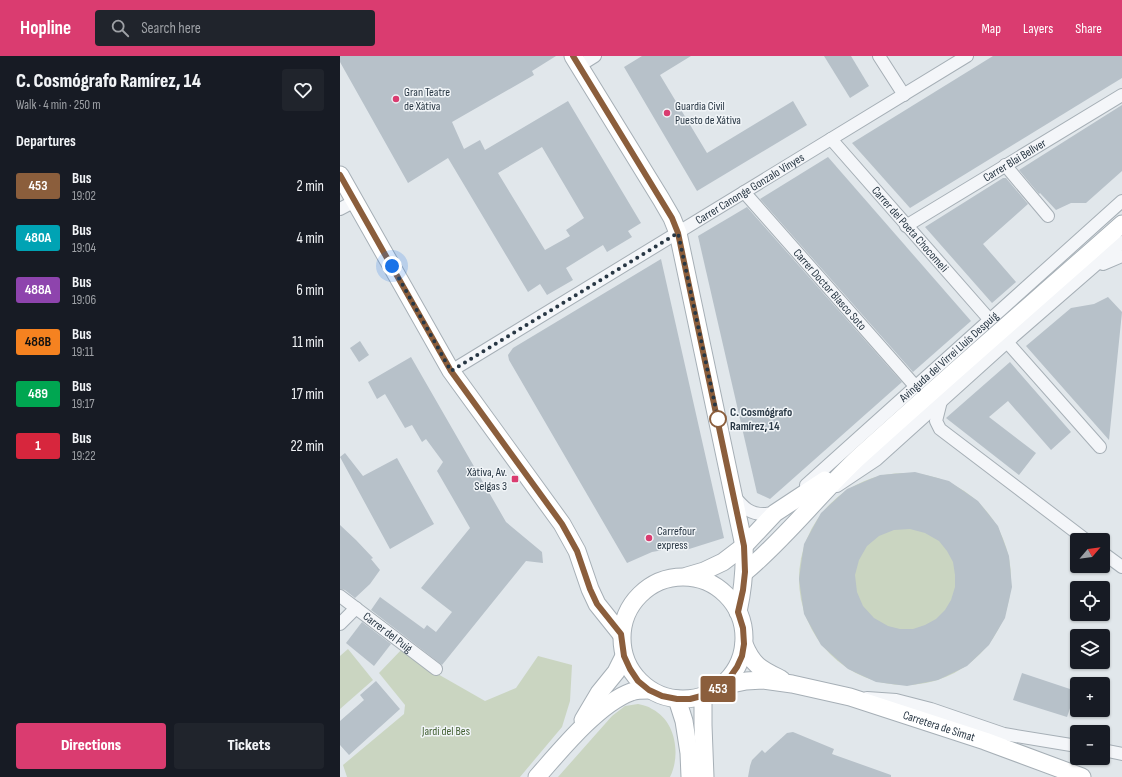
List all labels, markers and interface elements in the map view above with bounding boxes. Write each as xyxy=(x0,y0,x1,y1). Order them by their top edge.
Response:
search box xyxy=(95,10,375,46)
text: Hopline xyxy=(20,17,71,40)
icon: search xyxy=(109,17,131,39)
text: Search here xyxy=(141,19,201,38)
text: Map xyxy=(981,20,1001,37)
text: Layers xyxy=(1023,20,1053,37)
text: Share xyxy=(1075,20,1102,37)
button: heart xyxy=(282,69,324,111)
text: C. Cosmógrafo Ramírez, 14 xyxy=(16,70,201,93)
place label: Gran Teatre de Xàtiva xyxy=(404,85,450,114)
marker: Gran Teatre de Xàtiva xyxy=(391,94,401,104)
text: Walk · 4 min · 250 m xyxy=(16,97,101,113)
place label: Guardia Civil Puesto de Xátiva xyxy=(675,99,741,128)
marker: Guardia Civil Puesto de Xátiva xyxy=(662,108,672,118)
text: Departures xyxy=(16,132,76,151)
street label: Carrer Blai Bellver xyxy=(981,135,1050,185)
street label: Carrer Canonge Gonzalo Vinyes xyxy=(693,150,807,228)
text: Bus xyxy=(72,169,91,188)
text: 453 xyxy=(29,177,47,194)
text: 2 min xyxy=(297,177,324,196)
street label: Carrer del Poeta Chocomeli xyxy=(868,184,951,275)
text: 19:02 xyxy=(72,188,96,204)
text: Bus xyxy=(72,221,91,240)
text: 480A xyxy=(25,229,51,246)
text: 4 min xyxy=(297,229,324,248)
text: 19:04 xyxy=(72,240,96,256)
street label: Carrer Doctor Blasco Soto xyxy=(790,246,870,334)
your location xyxy=(382,256,402,276)
text: Bus xyxy=(72,273,91,292)
text: 488A xyxy=(25,281,51,298)
text: 6 min xyxy=(296,281,324,300)
text: 19:06 xyxy=(72,292,96,308)
street label: Avinguda del Virrei Lluís Despuig xyxy=(896,309,1002,406)
text: Bus xyxy=(72,325,91,344)
text: 488B xyxy=(25,333,51,350)
text: 11 min xyxy=(292,333,324,352)
text: 19:11 xyxy=(72,344,94,360)
text: Bus xyxy=(72,377,91,396)
text: 489 xyxy=(28,385,48,402)
text: 17 min xyxy=(292,385,324,404)
text: 19:17 xyxy=(72,396,95,412)
place label: C. Cosmógrafo Ramírez, 14 xyxy=(730,405,792,434)
marker: C. Cosmógrafo Ramírez, 14 xyxy=(709,410,727,428)
text: Bus xyxy=(72,429,91,448)
text: 1 xyxy=(35,437,41,454)
text: 22 min xyxy=(290,437,324,456)
text: 19:22 xyxy=(72,448,96,464)
place label: Xàtiva, Av. Selgas 3 xyxy=(466,465,507,494)
marker: Xàtiva, Av. Selgas 3 xyxy=(510,474,520,484)
place label: Carrefour express xyxy=(657,524,696,553)
marker: Carrefour express xyxy=(644,533,654,543)
north arrow xyxy=(1070,533,1110,573)
map controls xyxy=(1070,533,1110,765)
button: locate xyxy=(1070,581,1110,621)
street label: Carrer del Puig xyxy=(360,609,415,656)
button: layers xyxy=(1070,629,1110,669)
line badge: 453 xyxy=(695,676,741,702)
button: + xyxy=(1070,677,1110,717)
text: 453 xyxy=(709,680,727,697)
street label: Carretera de Simat xyxy=(901,708,977,745)
button: Directions xyxy=(16,723,166,769)
button: Tickets xyxy=(174,723,324,769)
park label: Jardí del Bes xyxy=(421,724,470,739)
button: − xyxy=(1070,725,1110,765)

